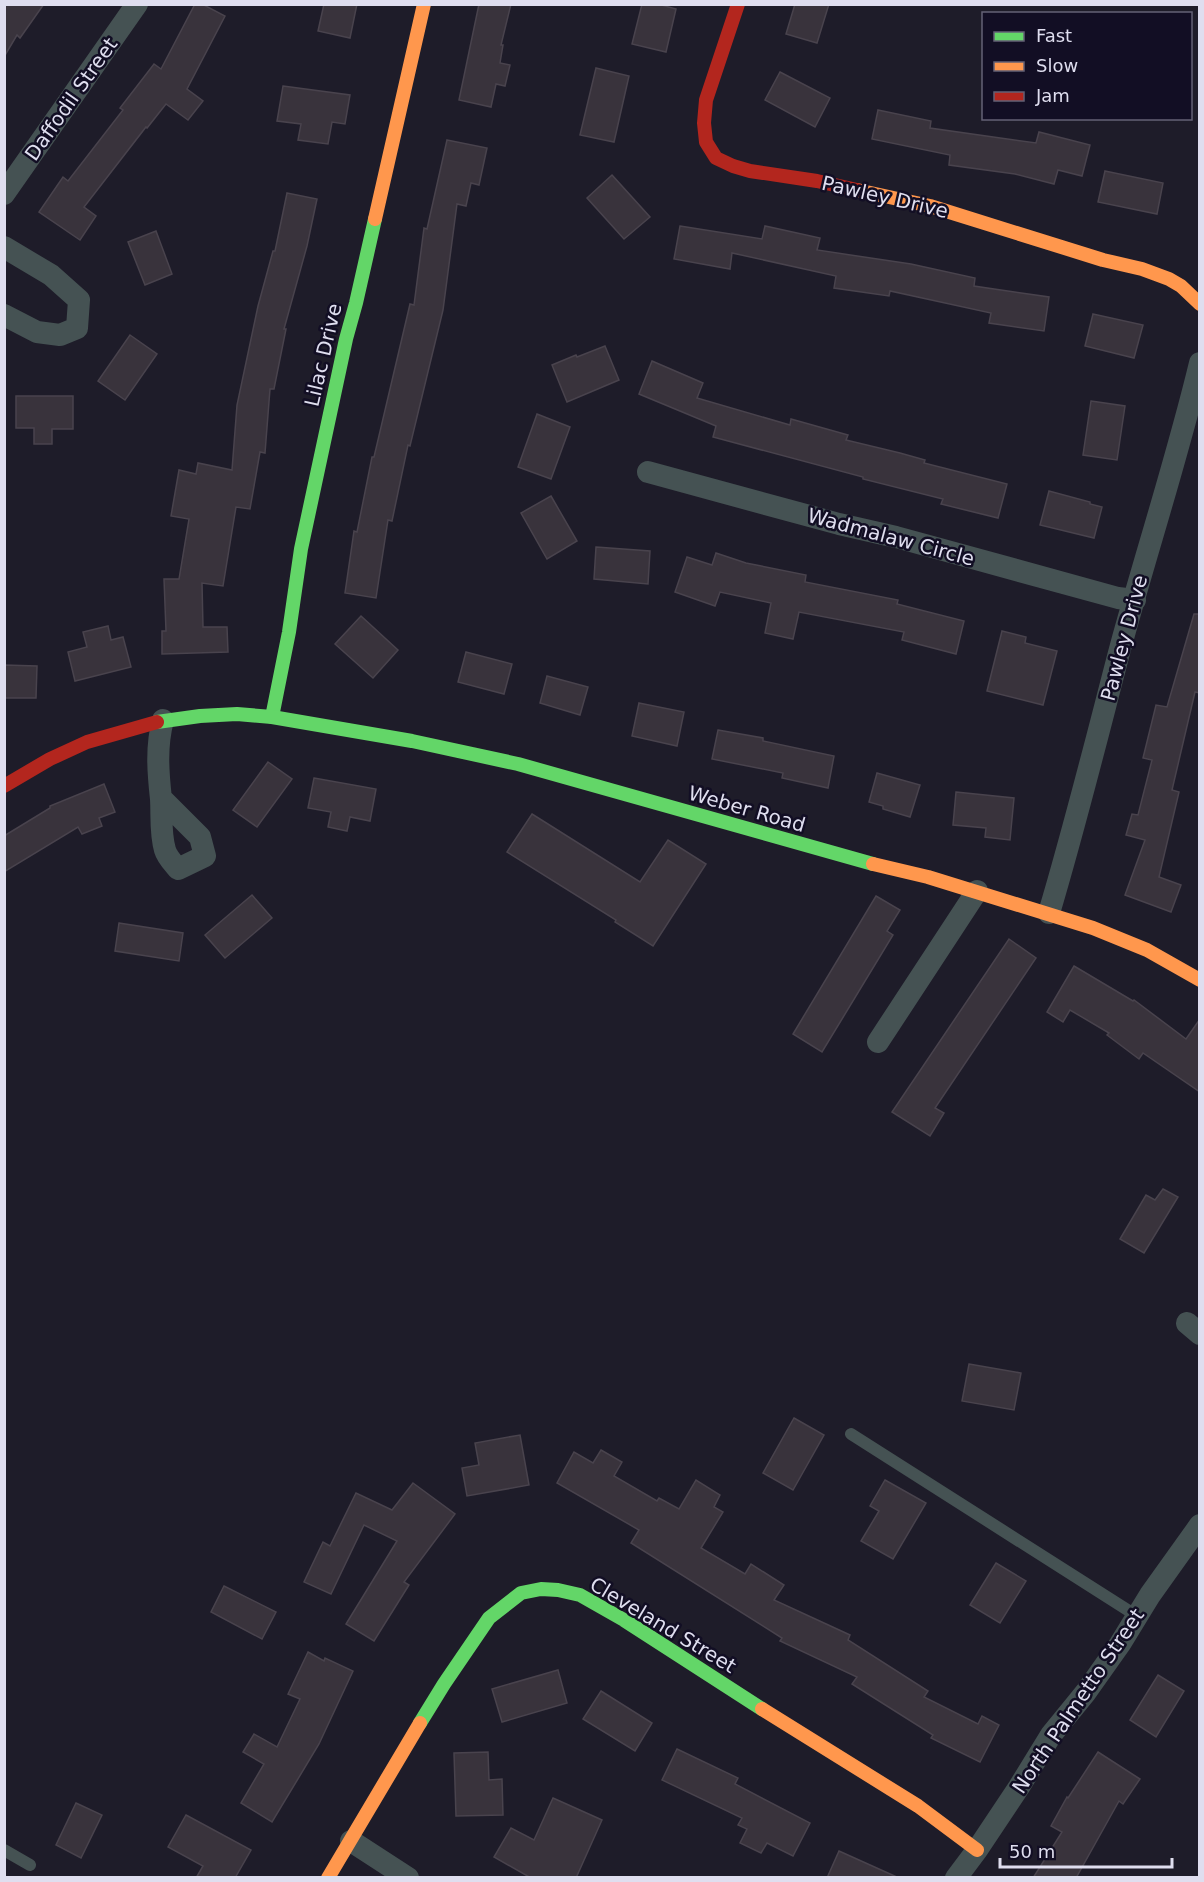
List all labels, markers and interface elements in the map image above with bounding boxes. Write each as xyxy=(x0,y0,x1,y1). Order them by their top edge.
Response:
legend xyxy=(982,12,1192,120)
text: Fast xyxy=(1036,25,1072,46)
street label: Daffodil Street xyxy=(20,33,122,165)
text: Slow xyxy=(1036,55,1078,76)
text: Jam xyxy=(1035,85,1070,106)
street label: Pawley Drive xyxy=(819,171,951,223)
street label: Lilac Drive xyxy=(299,301,347,409)
street label: Wadmalaw Circle xyxy=(805,503,977,571)
street label: Pawley Drive xyxy=(1096,573,1152,703)
street label: Weber Road xyxy=(686,781,808,837)
street label: Cleveland Street xyxy=(586,1572,741,1678)
street label: North Palmetto Street xyxy=(1007,1604,1149,1798)
scale bar xyxy=(1000,1831,1172,1869)
text: 50 m xyxy=(1009,1841,1055,1862)

